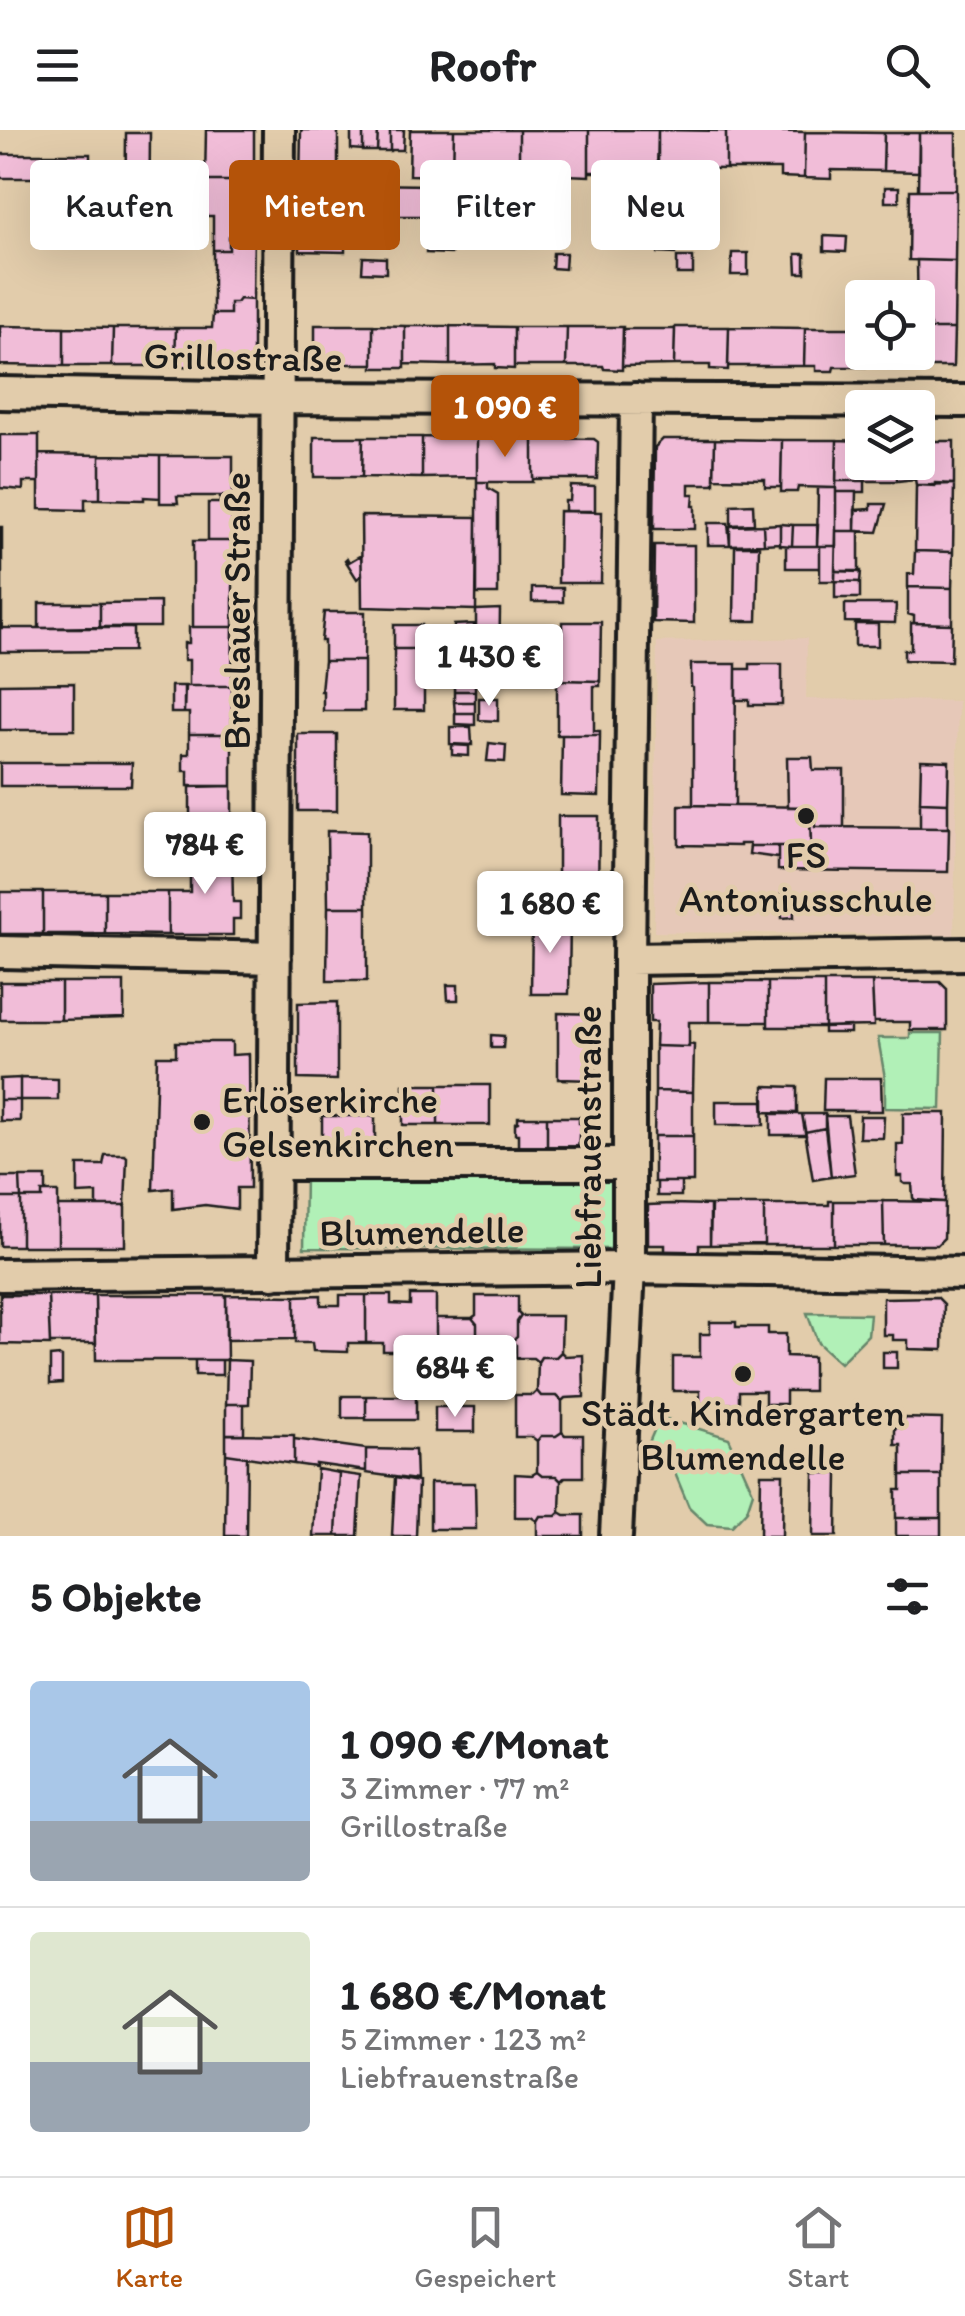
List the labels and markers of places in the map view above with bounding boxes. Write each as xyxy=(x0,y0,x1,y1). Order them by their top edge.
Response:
pin: 1 090 € xyxy=(413,375,597,460)
pin: 1 430 € xyxy=(397,624,581,709)
marker: FS Antoniusschule xyxy=(795,805,817,827)
pin: 784 € xyxy=(135,812,275,897)
place label: FS Antoniusschule xyxy=(679,832,933,922)
pin: 1 680 € xyxy=(458,871,642,956)
place label: Erlöserkirche Gelsenkirchen xyxy=(222,1077,454,1167)
marker: Erlöserkirche Gelsenkirchen xyxy=(191,1111,213,1133)
pin: 684 € xyxy=(385,1335,525,1420)
marker: Städt. Kindergarten Blumendelle xyxy=(732,1363,754,1385)
place label: Städt. Kindergarten Blumendelle xyxy=(581,1390,905,1480)

